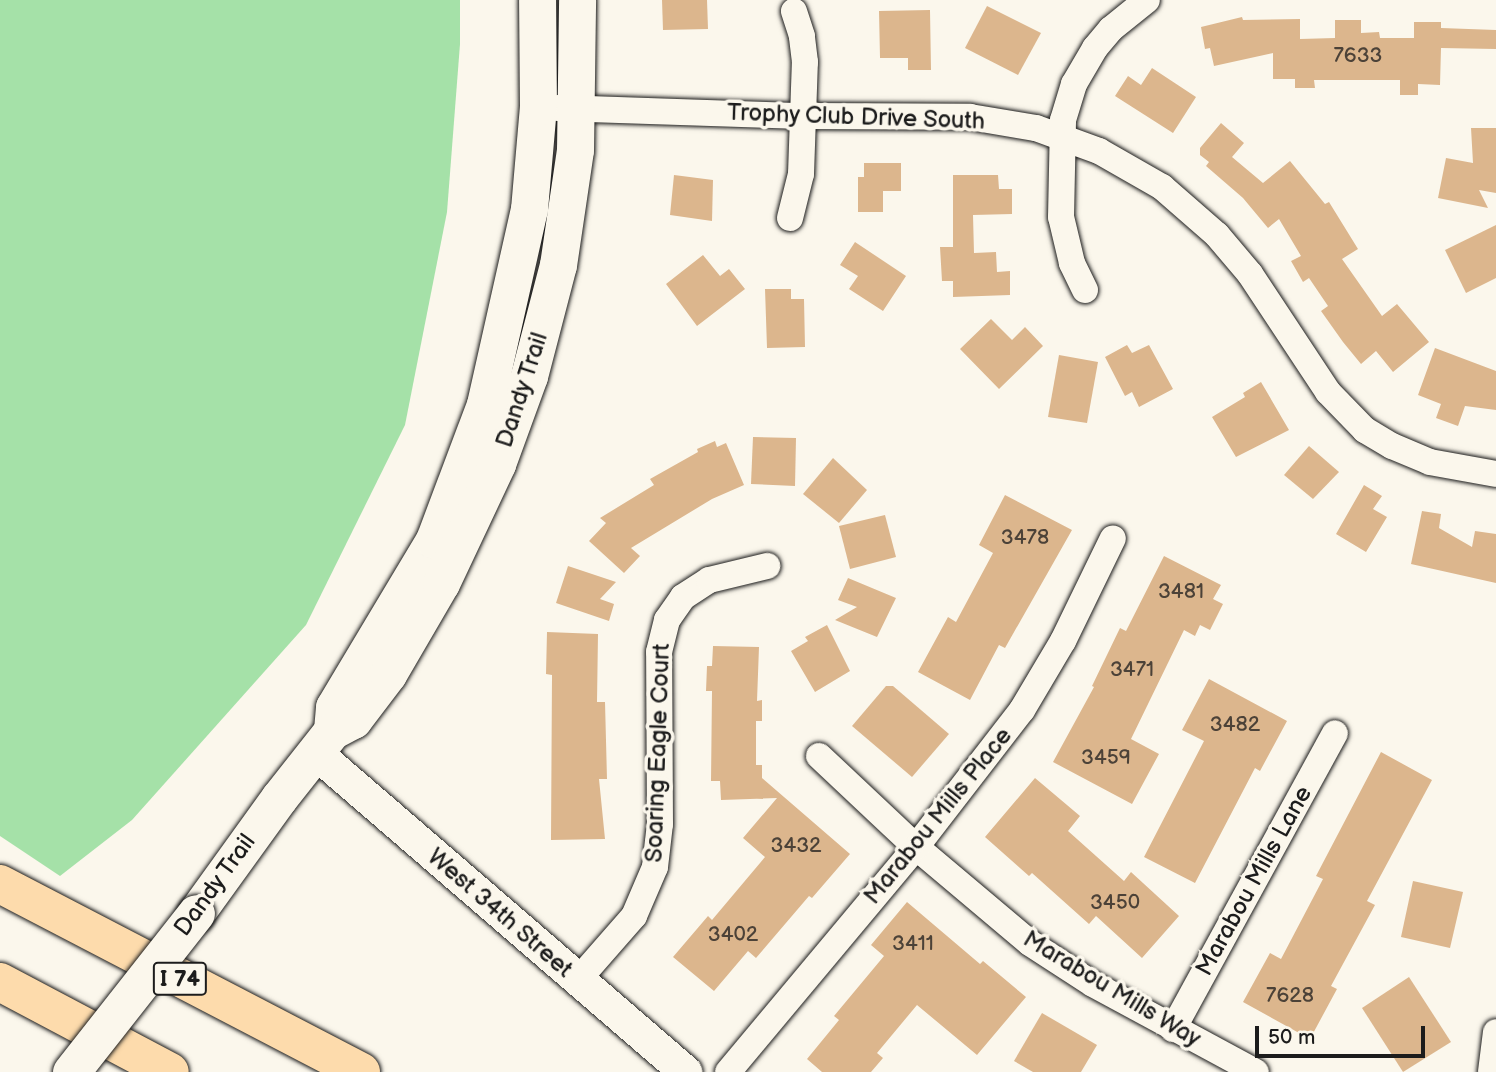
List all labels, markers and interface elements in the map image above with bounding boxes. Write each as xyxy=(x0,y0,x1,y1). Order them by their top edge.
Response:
house number: 7633 xyxy=(1334,43,1382,69)
street label: Trophy Club Drive South xyxy=(725,98,987,136)
street label: Dandy Trail xyxy=(490,328,554,452)
house number: 3478 xyxy=(1001,525,1049,551)
house number: 3481 xyxy=(1158,579,1204,605)
street label: Soaring Eagle Court xyxy=(640,643,676,863)
house number: 3471 xyxy=(1110,657,1154,683)
house number: 3482 xyxy=(1210,712,1260,738)
street label: Marabou Mills Place xyxy=(858,722,1018,910)
house number: 3459 xyxy=(1081,745,1131,771)
street label: Marabou Mills Lane xyxy=(1190,781,1318,981)
street label: Dandy Trail xyxy=(168,827,262,943)
house number: 3432 xyxy=(770,833,822,859)
street label: West 34th Street xyxy=(422,842,578,984)
house number: 3450 xyxy=(1090,890,1140,916)
house number: 3402 xyxy=(708,922,758,948)
street label: Marabou Mills Way xyxy=(1018,924,1206,1054)
house number: 3411 xyxy=(892,931,934,957)
road number: I 74 xyxy=(152,960,208,998)
house number: 7628 xyxy=(1266,983,1314,1009)
scale bar xyxy=(1258,1012,1428,1056)
text: 50 m xyxy=(1268,1025,1315,1050)

